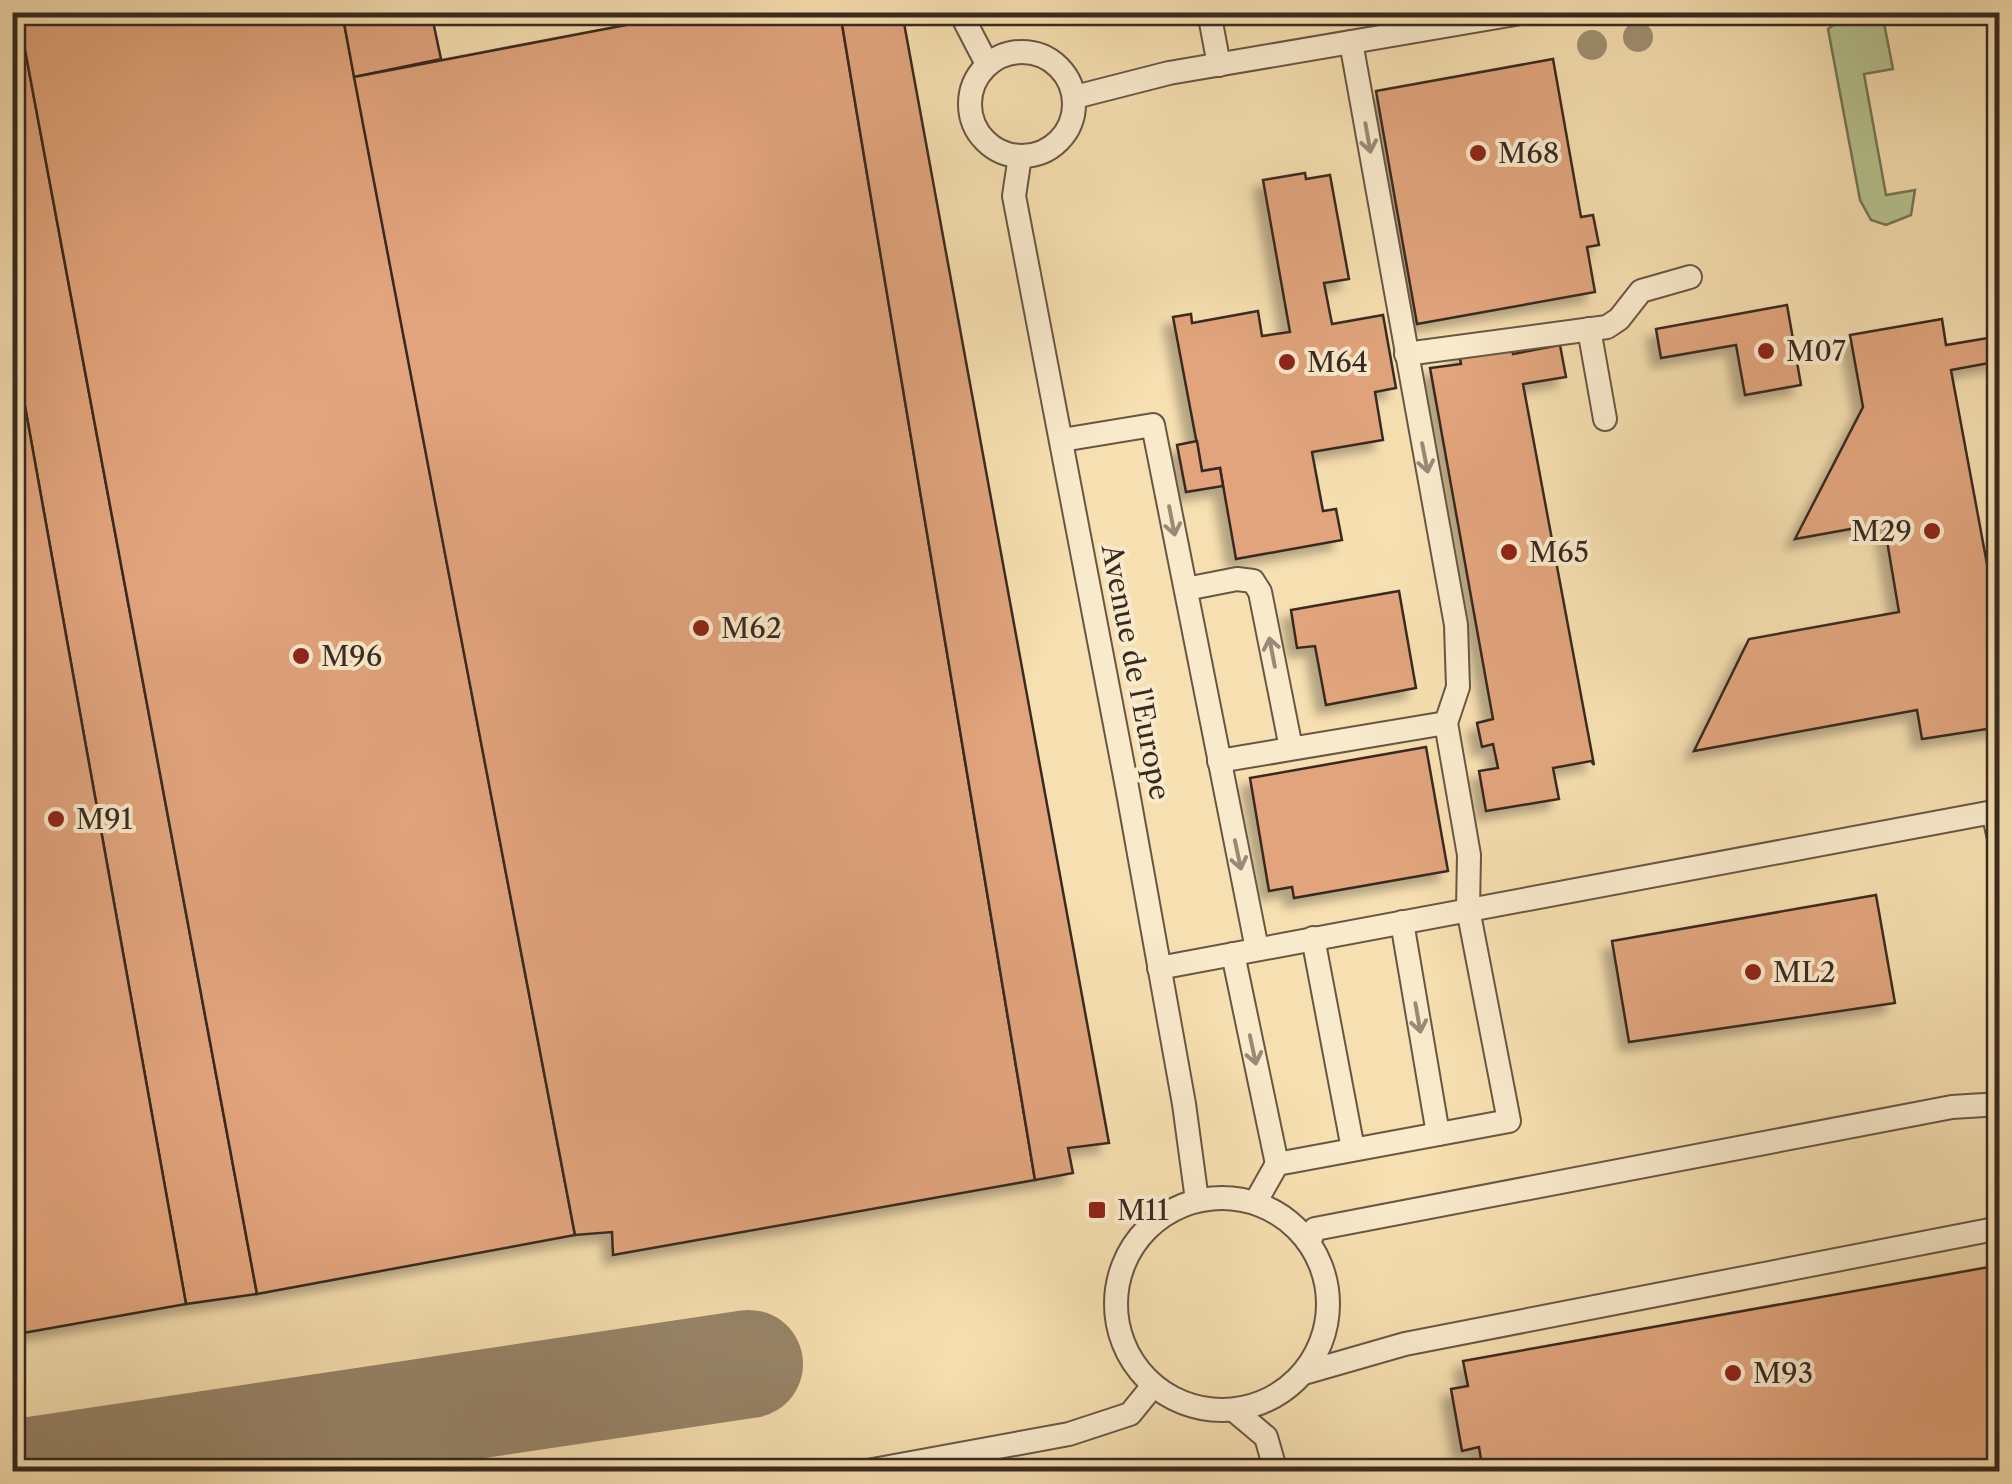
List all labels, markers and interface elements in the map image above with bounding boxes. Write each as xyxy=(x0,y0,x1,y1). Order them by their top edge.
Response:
one-way arrow xyxy=(1359,121,1378,153)
place label: M68 xyxy=(1498,136,1559,170)
marker: M68 xyxy=(1467,142,1489,164)
place label: M07 xyxy=(1786,334,1846,368)
marker: M07 xyxy=(1755,340,1777,362)
place label: M64 xyxy=(1307,345,1368,379)
marker: M64 xyxy=(1276,351,1298,373)
one-way arrow xyxy=(1416,441,1435,473)
one-way arrow xyxy=(1163,504,1182,536)
place label: M29 xyxy=(1851,514,1912,548)
marker: M29 xyxy=(1921,520,1943,542)
place label: M65 xyxy=(1529,535,1589,569)
street label: Avenue de l'Europe xyxy=(1094,540,1177,803)
marker: M65 xyxy=(1498,541,1520,563)
place label: M62 xyxy=(721,611,782,645)
marker: M62 xyxy=(690,617,712,639)
one-way arrow xyxy=(1261,637,1280,669)
place label: M96 xyxy=(321,639,382,673)
marker: M96 xyxy=(290,645,312,667)
place label: M91 xyxy=(76,802,133,836)
marker: M91 xyxy=(45,808,67,830)
one-way arrow xyxy=(1230,838,1248,870)
place label: ML2 xyxy=(1773,955,1836,989)
marker: ML2 xyxy=(1742,961,1764,983)
one-way arrow xyxy=(1409,1001,1428,1034)
one-way arrow xyxy=(1244,1033,1263,1065)
place label: M11 xyxy=(1117,1193,1169,1227)
marker: M11 xyxy=(1086,1199,1108,1221)
place label: M93 xyxy=(1753,1356,1813,1390)
marker: M93 xyxy=(1722,1362,1744,1384)

